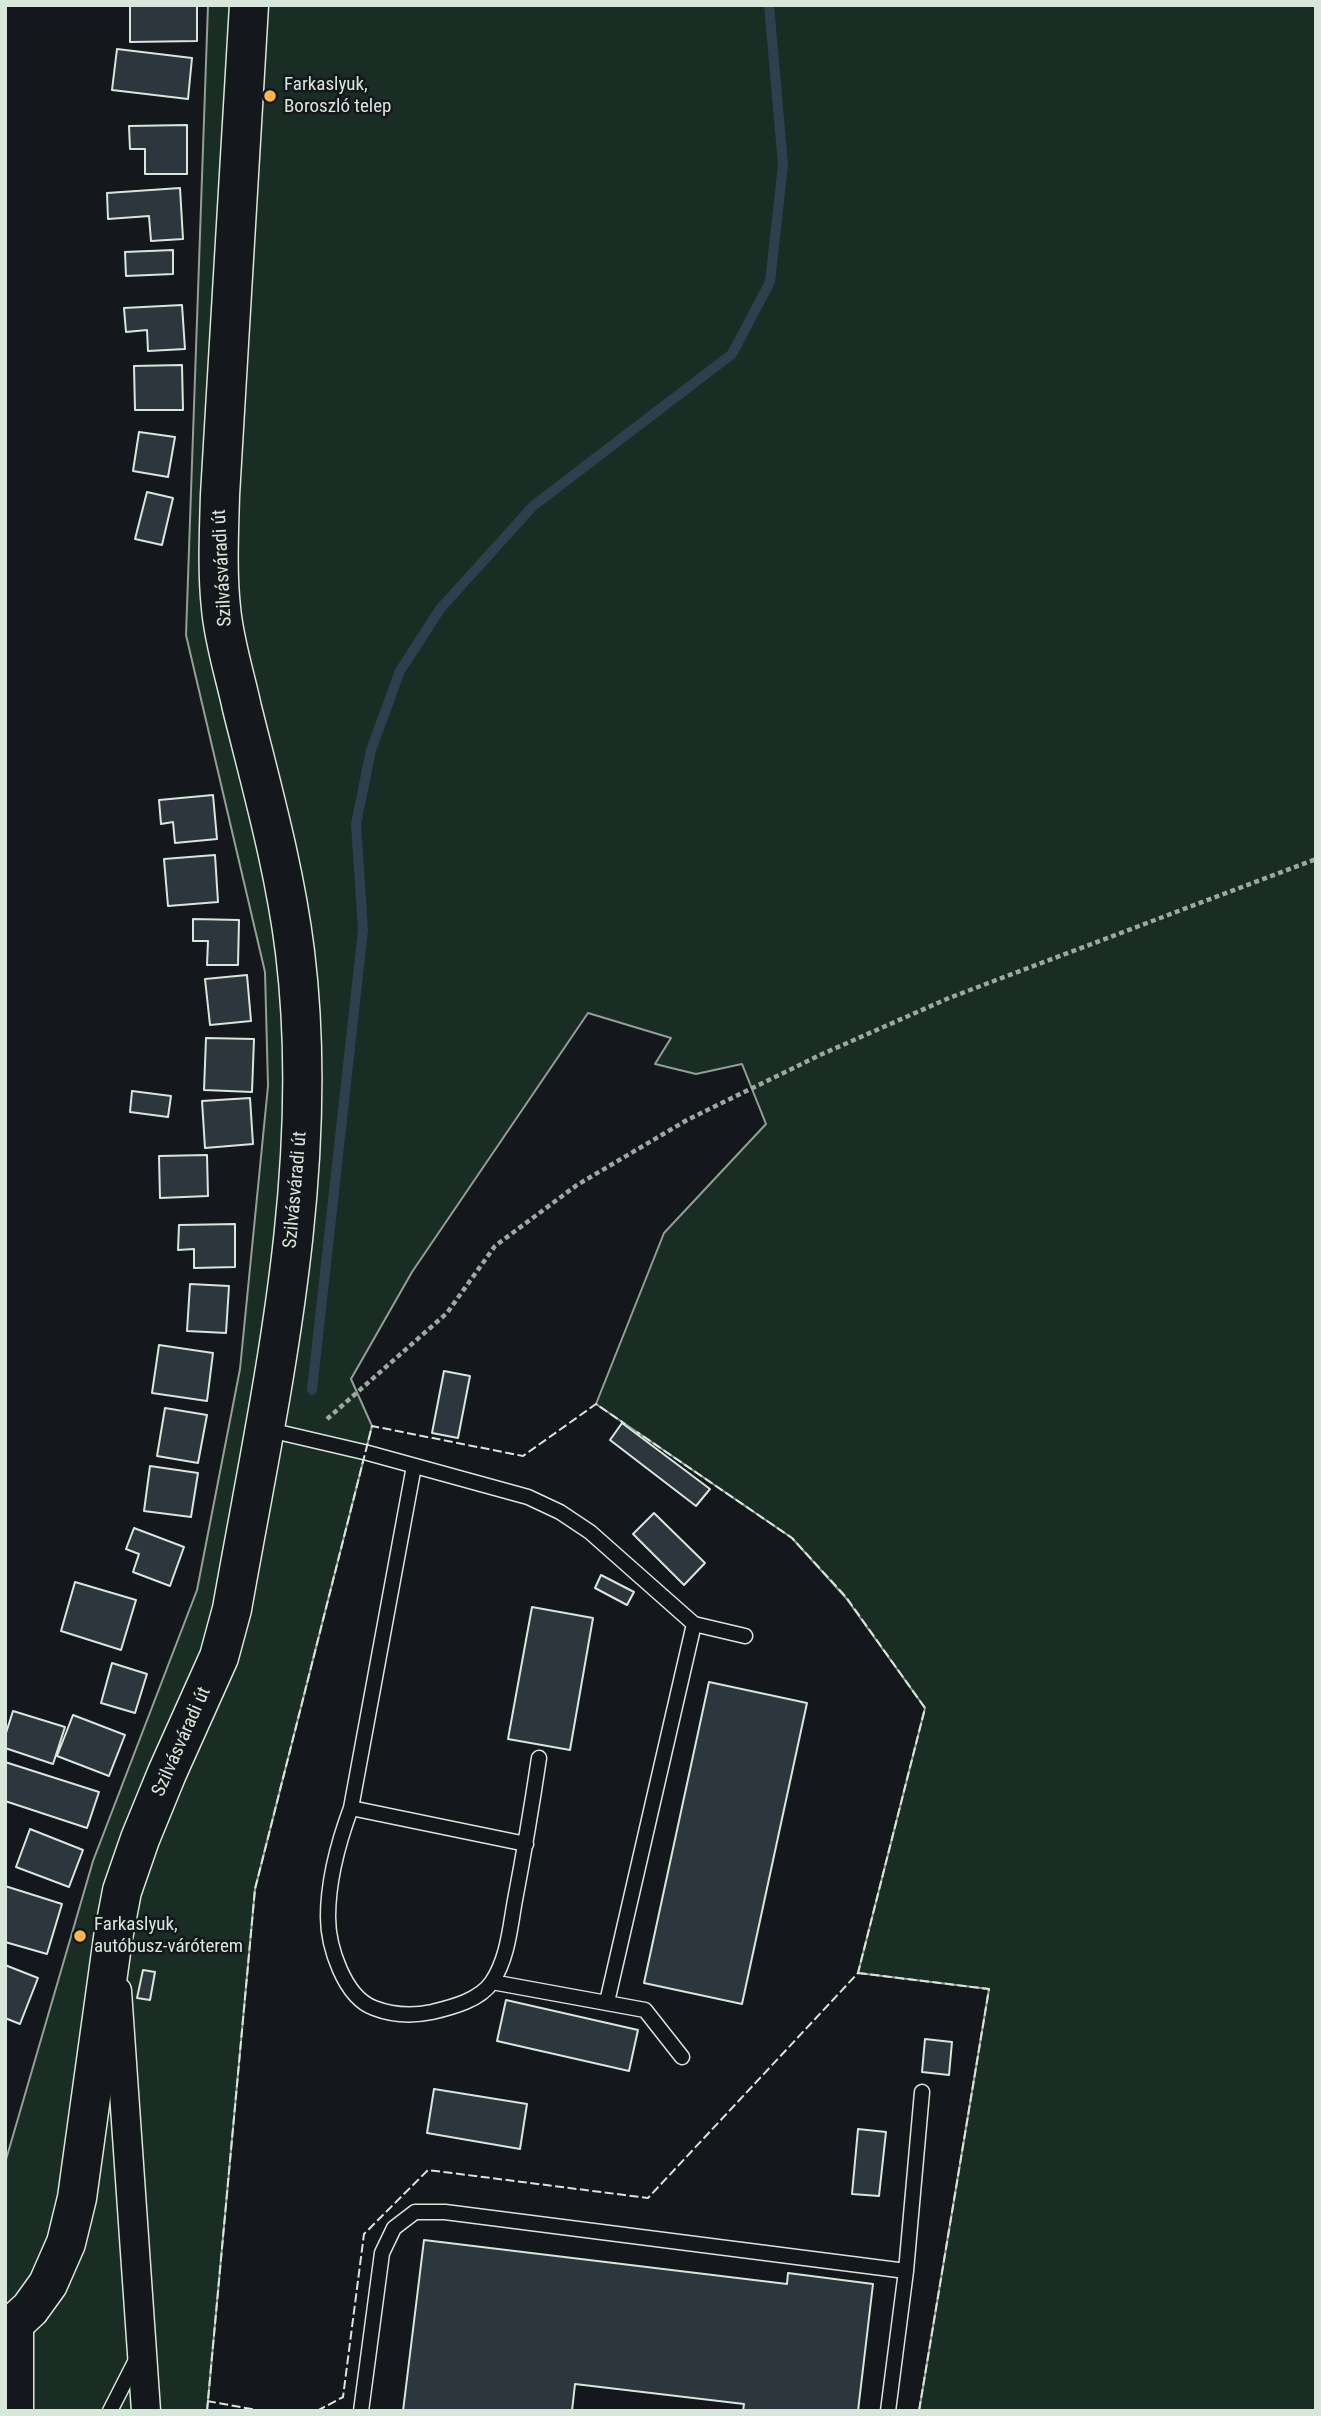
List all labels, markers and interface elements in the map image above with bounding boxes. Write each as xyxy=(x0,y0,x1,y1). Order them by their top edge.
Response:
place label: Farkaslyuk, Boroszló telep xyxy=(284,74,391,118)
marker: Farkaslyuk, Boroszló telep xyxy=(262,88,278,104)
street label: Szilvásváradi út xyxy=(209,509,237,627)
street label: Szilvásváradi út xyxy=(280,1131,312,1249)
street label: Szilvásváradi út xyxy=(148,1684,216,1800)
place label: Farkaslyuk, autóbusz-váróterem xyxy=(94,1914,243,1958)
marker: Farkaslyuk, autóbusz-váróterem xyxy=(72,1928,88,1944)

